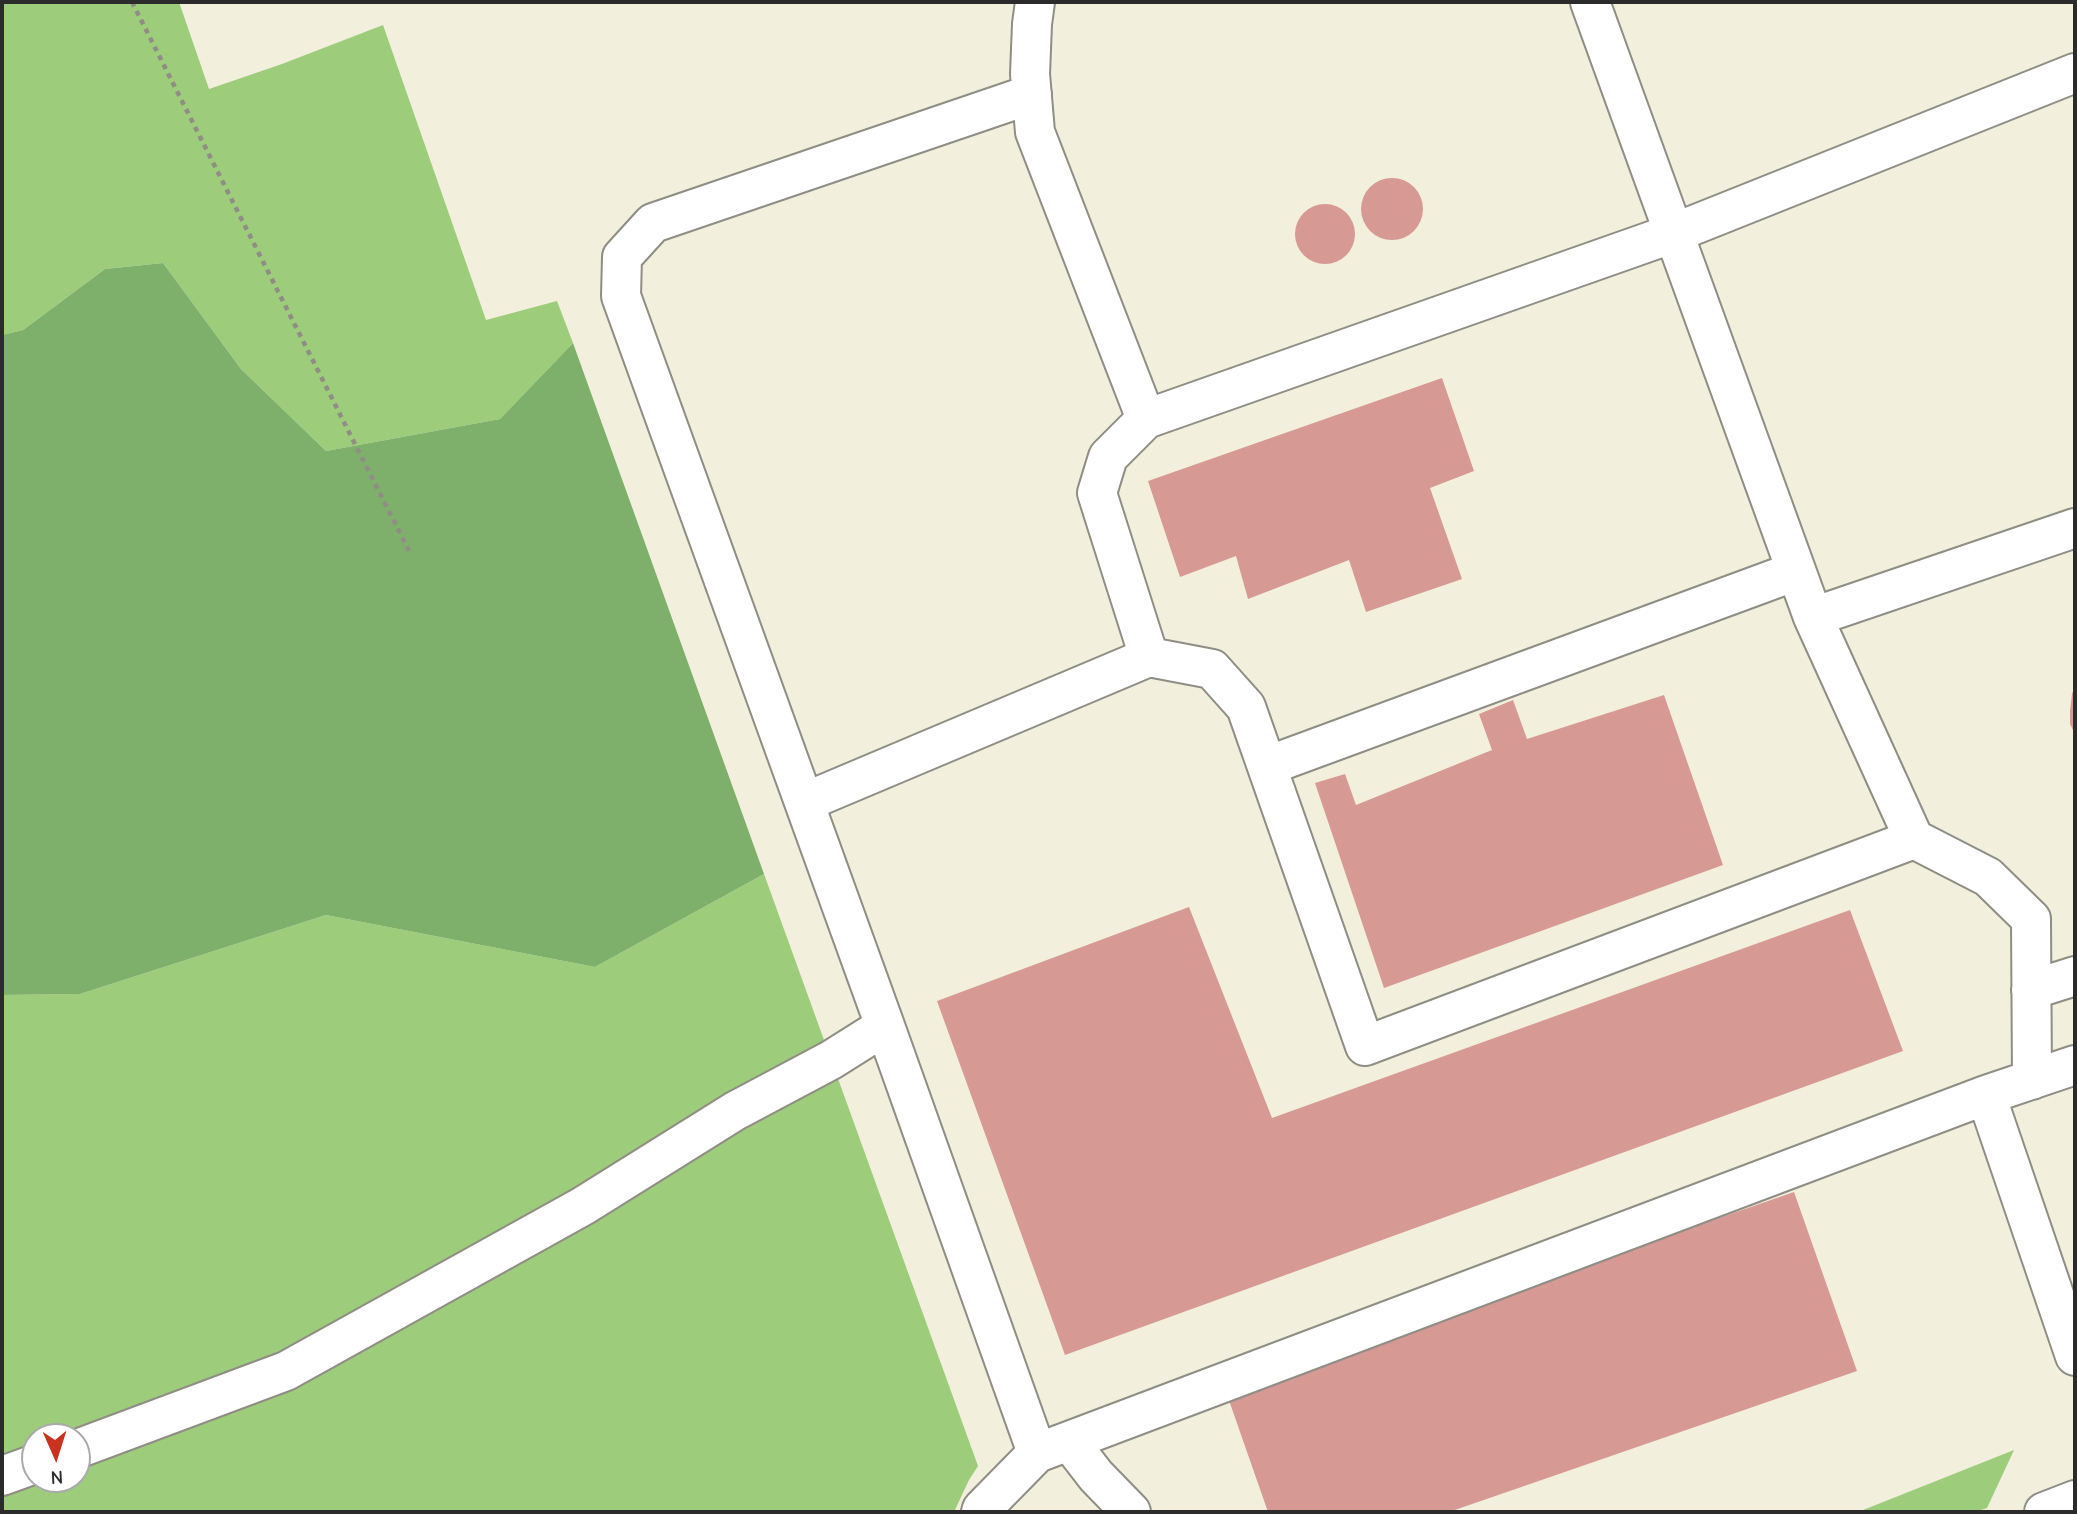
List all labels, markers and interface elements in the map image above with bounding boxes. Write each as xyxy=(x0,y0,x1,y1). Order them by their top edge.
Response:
north arrow xyxy=(21,1423,91,1493)
text: N xyxy=(50,1466,64,1488)

